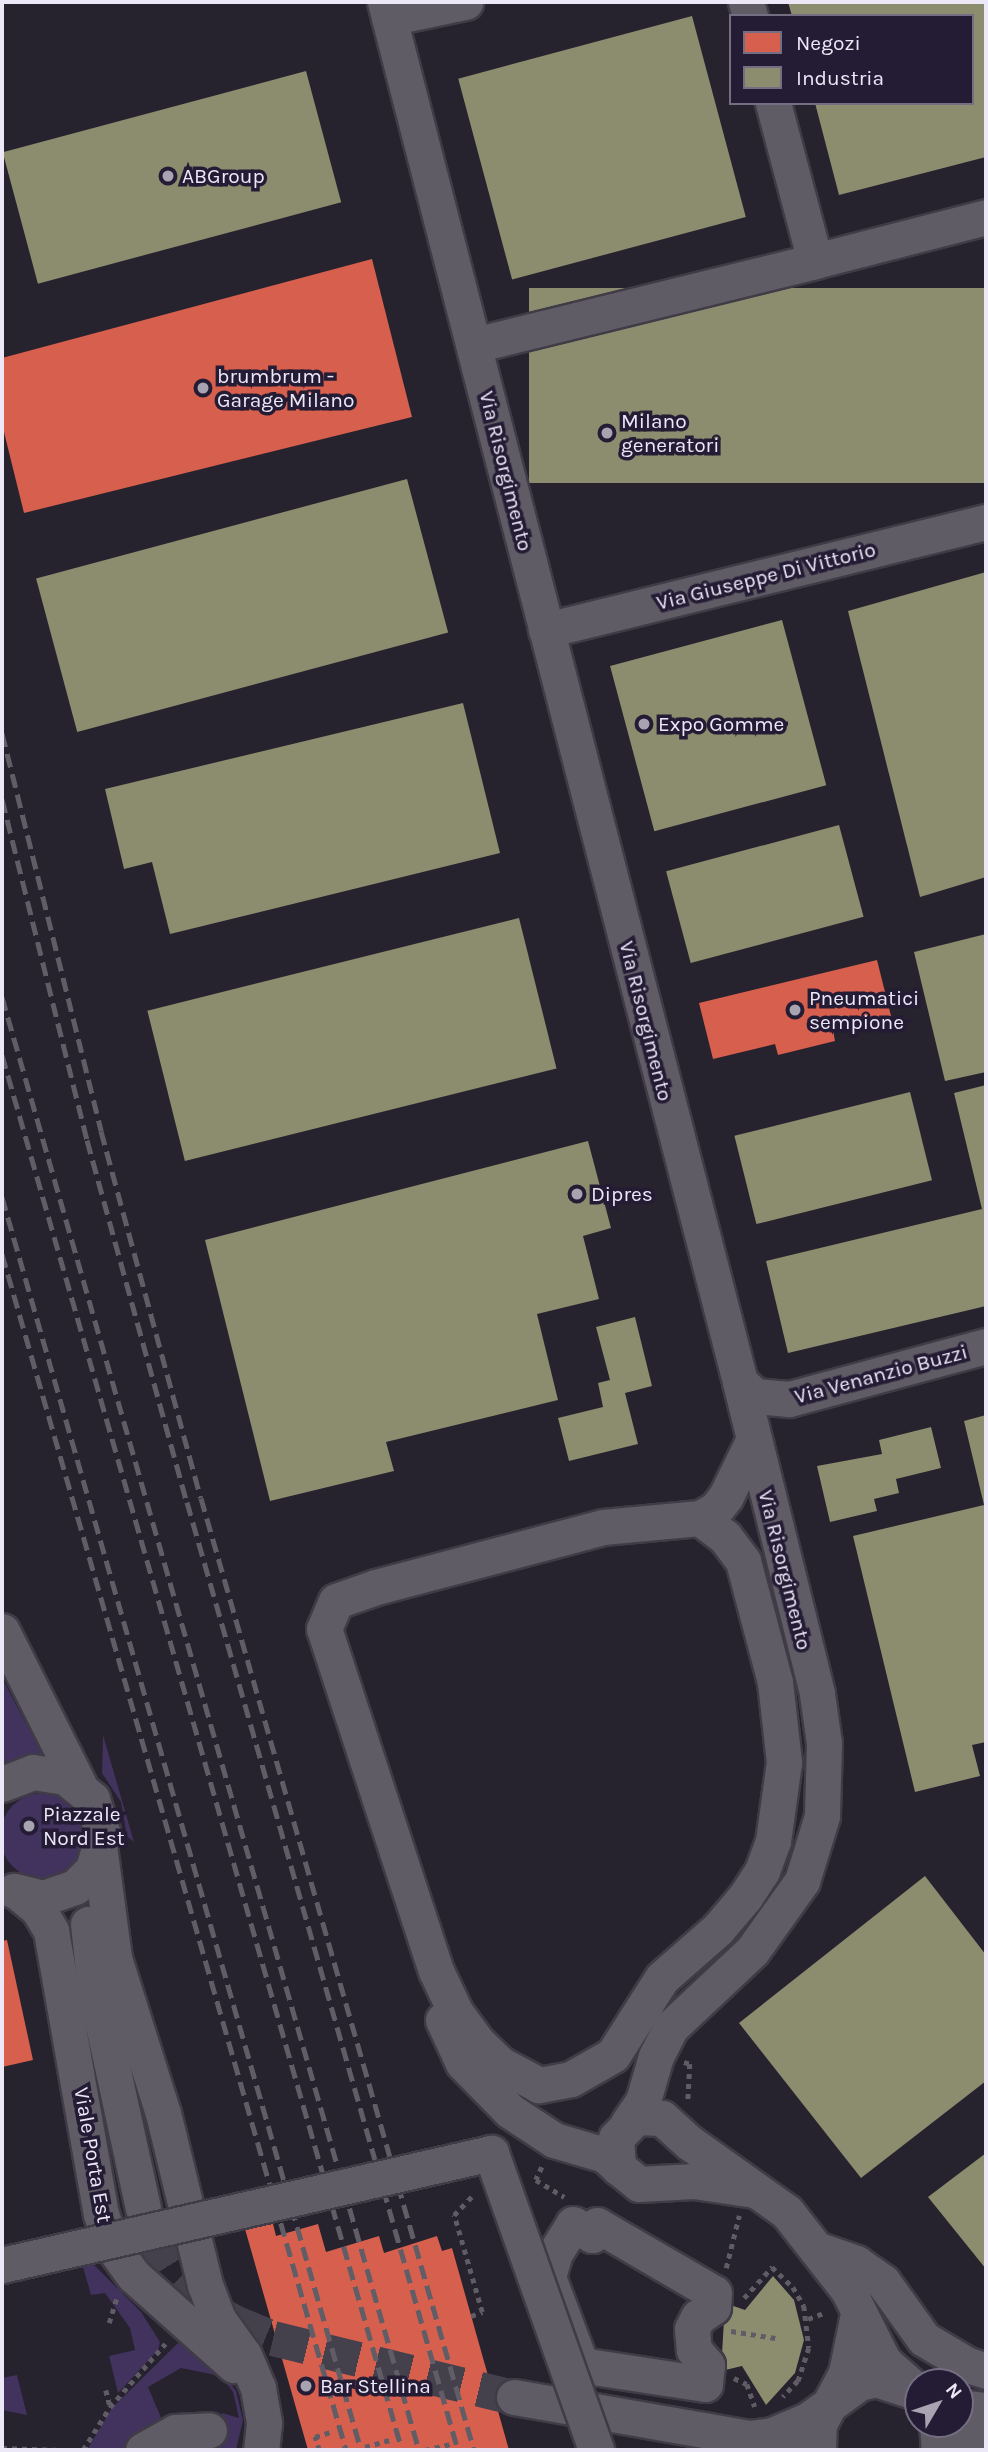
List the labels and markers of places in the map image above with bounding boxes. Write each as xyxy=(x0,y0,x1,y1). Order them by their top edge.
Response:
place label: ABGroup xyxy=(182,163,265,189)
marker: ABGroup xyxy=(160,168,176,184)
place label: brumbrum - Garage Milano xyxy=(217,363,354,413)
marker: brumbrum - Garage Milano xyxy=(195,380,211,396)
place label: Milano generatori xyxy=(621,408,719,458)
marker: Milano generatori xyxy=(599,425,615,441)
place label: Expo Gomme xyxy=(658,711,784,737)
marker: Expo Gomme xyxy=(636,716,652,732)
place label: Pneumatici sempione xyxy=(809,985,919,1035)
marker: Pneumatici sempione xyxy=(787,1002,803,1018)
place label: Dipres xyxy=(591,1181,653,1207)
marker: Dipres xyxy=(569,1186,585,1202)
place label: Piazzale Nord Est xyxy=(43,1801,125,1851)
marker: Piazzale Nord Est xyxy=(21,1818,37,1834)
place label: Bar Stellina xyxy=(320,2373,431,2399)
marker: Bar Stellina xyxy=(298,2378,314,2394)

